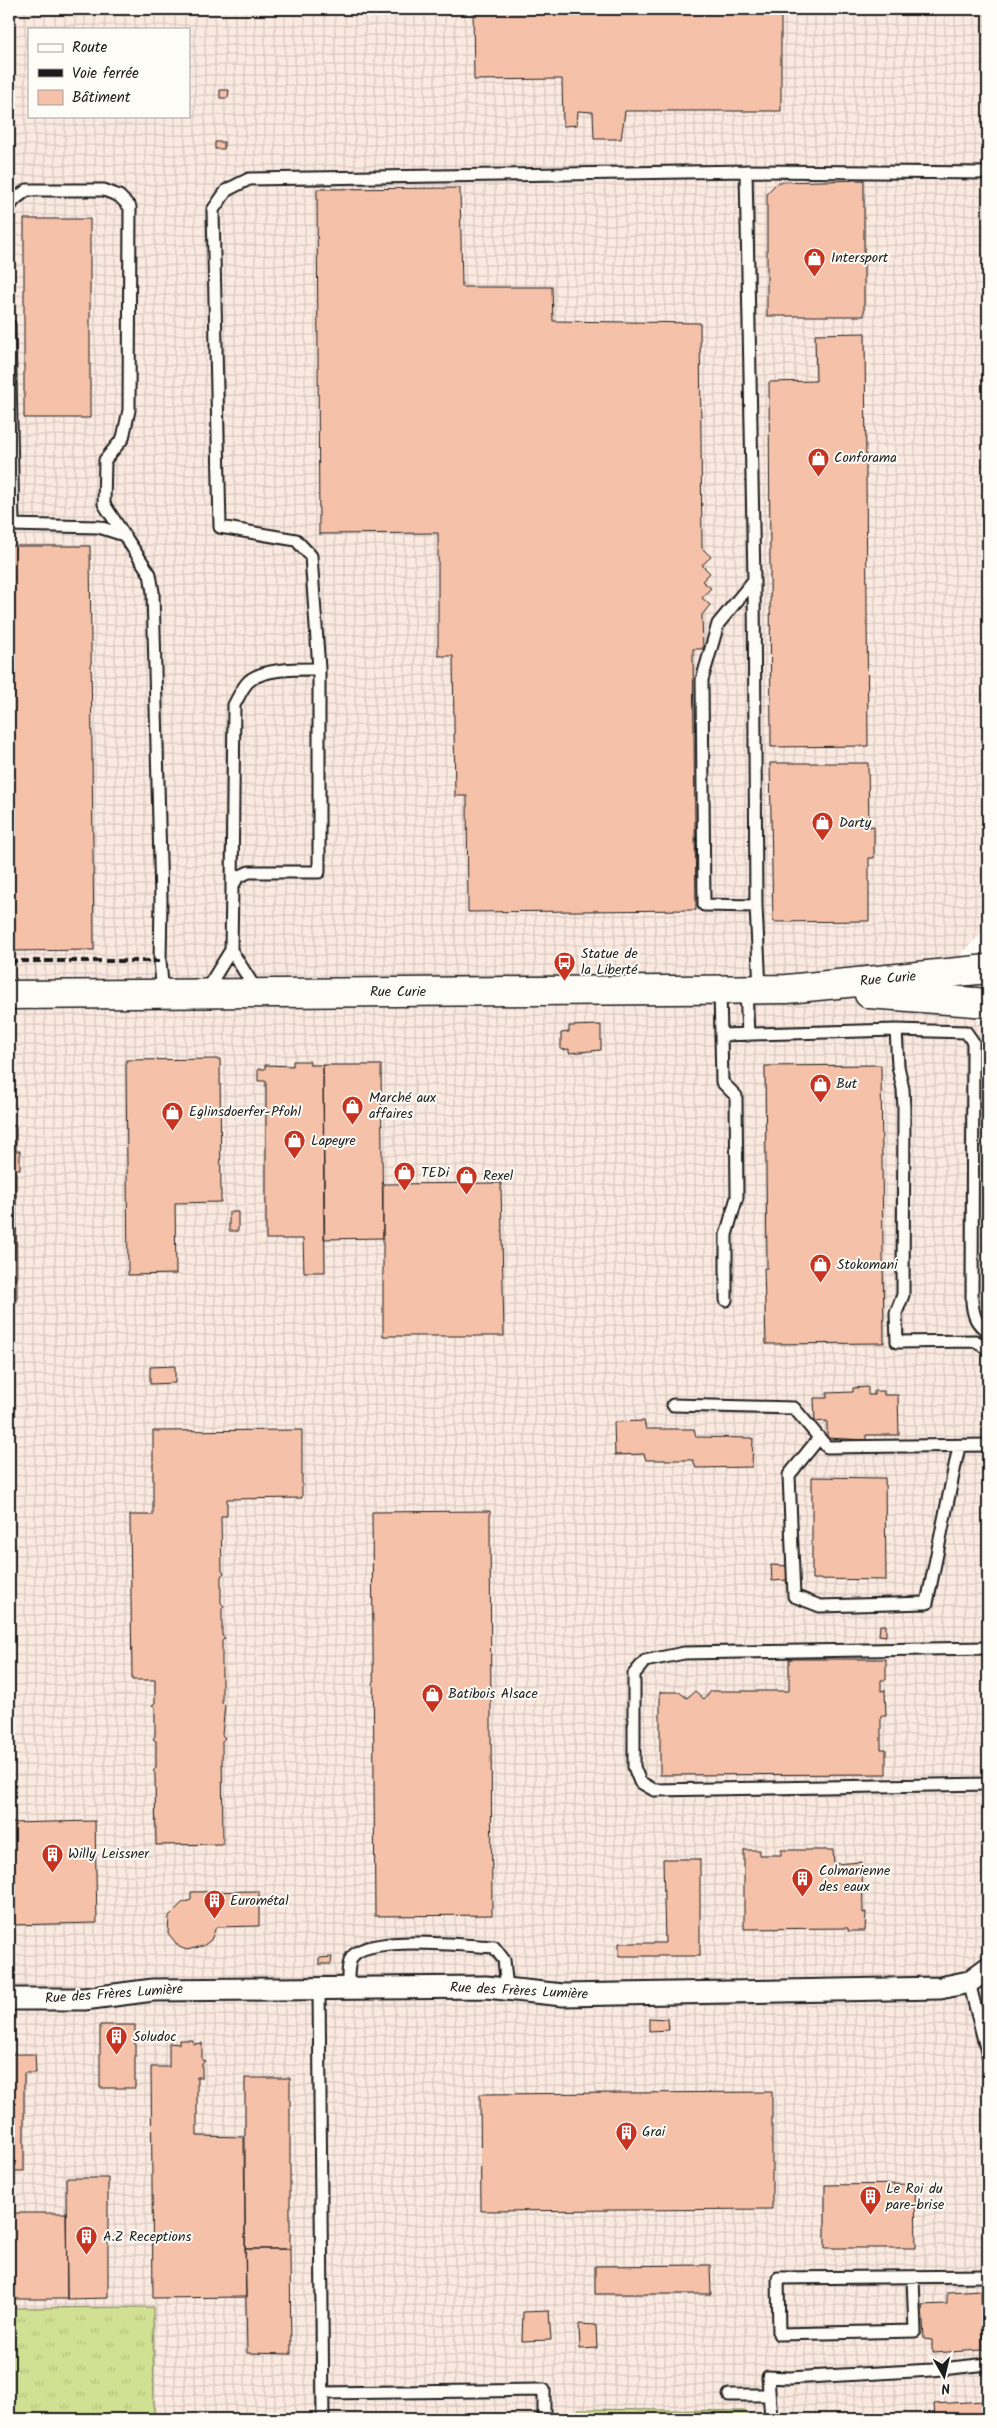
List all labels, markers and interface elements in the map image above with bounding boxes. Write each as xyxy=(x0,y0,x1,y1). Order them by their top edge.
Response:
legend xyxy=(28,28,190,118)
text: Route xyxy=(72,36,108,60)
text: Voie ferrée xyxy=(72,62,139,86)
text: Bâtiment xyxy=(72,86,131,110)
shop icon: Intersport xyxy=(803,246,827,277)
place label: Intersport xyxy=(831,247,889,269)
shop icon: Conforama xyxy=(806,446,830,477)
place label: Conforama xyxy=(834,447,897,469)
shop icon: Darty xyxy=(811,811,835,842)
place label: Darty xyxy=(839,812,872,834)
place label: Statue de la Liberté xyxy=(581,943,638,981)
bus stop icon: Statue de la Liberté xyxy=(553,950,577,981)
street label: Rue Curie xyxy=(859,966,918,992)
street label: Rue Curie xyxy=(370,981,427,1003)
shop icon: But xyxy=(808,1072,832,1103)
place label: But xyxy=(836,1073,858,1095)
place label: Marché aux affaires xyxy=(369,1087,437,1125)
shop icon: Marché aux affaires xyxy=(341,1094,365,1125)
shop icon: Eglinsdoerfer-Pfohl xyxy=(161,1100,185,1131)
place label: Eglinsdoerfer-Pfohl xyxy=(189,1101,302,1123)
shop icon: Lapeyre xyxy=(283,1129,307,1160)
place label: Lapeyre xyxy=(311,1130,356,1152)
shop icon: TEDi xyxy=(393,1161,417,1192)
place label: TEDi xyxy=(421,1162,450,1184)
shop icon: Rexel xyxy=(455,1164,479,1195)
place label: Rexel xyxy=(483,1165,514,1187)
shop icon: Stokomani xyxy=(809,1253,833,1284)
place label: Stokomani xyxy=(837,1254,898,1276)
shop icon: Batibois Alsace xyxy=(420,1682,444,1713)
place label: Batibois Alsace xyxy=(448,1683,539,1705)
building icon: Willy Leissner xyxy=(40,1842,64,1873)
place label: Willy Leissner xyxy=(68,1843,150,1865)
place label: Colmarienne des eaux xyxy=(819,1860,891,1898)
building icon: Colmarienne des eaux xyxy=(791,1867,815,1898)
building icon: Eurométal xyxy=(202,1889,226,1920)
place label: Eurométal xyxy=(230,1890,289,1912)
street label: Rue des Frères Lumière xyxy=(449,1976,589,2006)
street label: Rue des Frères Lumière xyxy=(44,1978,184,2010)
building icon: Soludoc xyxy=(105,2025,129,2056)
place label: Soludoc xyxy=(133,2026,177,2048)
building icon: Grai xyxy=(614,2120,638,2151)
place label: Grai xyxy=(642,2121,666,2143)
place label: Le Roi du pare-brise xyxy=(885,2178,945,2216)
building icon: Le Roi du pare-brise xyxy=(858,2185,882,2216)
building icon: A.Z Receptions xyxy=(75,2225,99,2256)
place label: A.Z Receptions xyxy=(103,2226,191,2248)
north arrow xyxy=(920,2350,970,2400)
text: N xyxy=(940,2376,952,2399)

